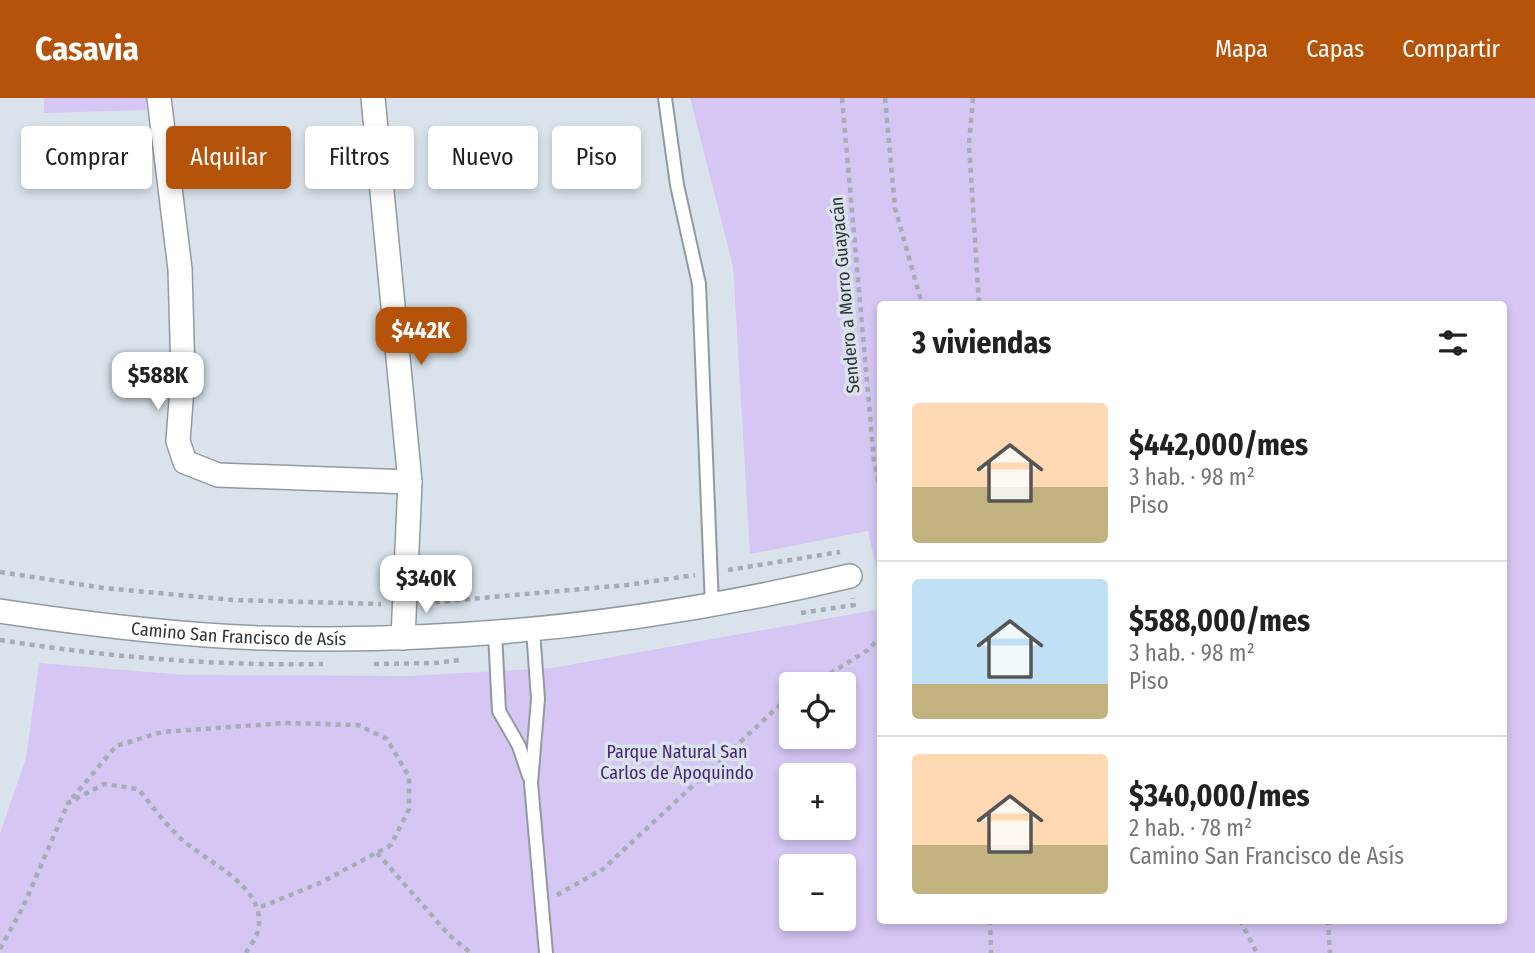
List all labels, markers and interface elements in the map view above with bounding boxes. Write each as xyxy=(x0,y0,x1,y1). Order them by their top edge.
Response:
text: Casavia xyxy=(35,29,139,69)
text: Mapa xyxy=(1215,35,1268,63)
text: Capas xyxy=(1306,35,1364,63)
text: Compartir xyxy=(1402,35,1500,63)
chip: Comprar xyxy=(21,126,152,189)
chip: Alquilar xyxy=(166,126,291,189)
chip: Filtros xyxy=(305,126,414,189)
chip: Nuevo xyxy=(428,126,538,189)
chip: Piso xyxy=(552,126,641,189)
street label: Sendero a Morro Guayacán xyxy=(825,196,865,394)
pin: $442K xyxy=(372,308,470,367)
text: $442K xyxy=(392,316,450,344)
icon: filters xyxy=(1434,324,1472,362)
text: 3 viviendas xyxy=(912,325,1051,361)
pin: $588K xyxy=(109,352,207,412)
text: $588K xyxy=(128,361,188,389)
text: $442,000/mes xyxy=(1129,427,1308,463)
icon: home xyxy=(968,431,1052,515)
text: 3 hab. · 98 m² xyxy=(1129,463,1255,491)
text: Piso xyxy=(1129,491,1169,519)
pin: $340K xyxy=(377,556,475,615)
text: $340K xyxy=(396,564,456,592)
text: $588,000/mes xyxy=(1129,603,1310,639)
icon: home xyxy=(968,607,1052,691)
street label: Camino San Francisco de Asís xyxy=(130,617,347,650)
text: 3 hab. · 98 m² xyxy=(1129,639,1255,667)
text: Piso xyxy=(1129,667,1169,695)
map controls xyxy=(779,672,856,931)
button: locate xyxy=(779,672,856,749)
park label: Parque Natural San Carlos de Apoquindo xyxy=(600,741,754,784)
button: + xyxy=(779,763,856,840)
text: $340,000/mes xyxy=(1129,778,1310,814)
icon: home xyxy=(968,782,1052,866)
text: 2 hab. · 78 m² xyxy=(1129,814,1252,842)
text: Camino San Francisco de Asís xyxy=(1129,842,1404,870)
button: − xyxy=(779,854,856,931)

